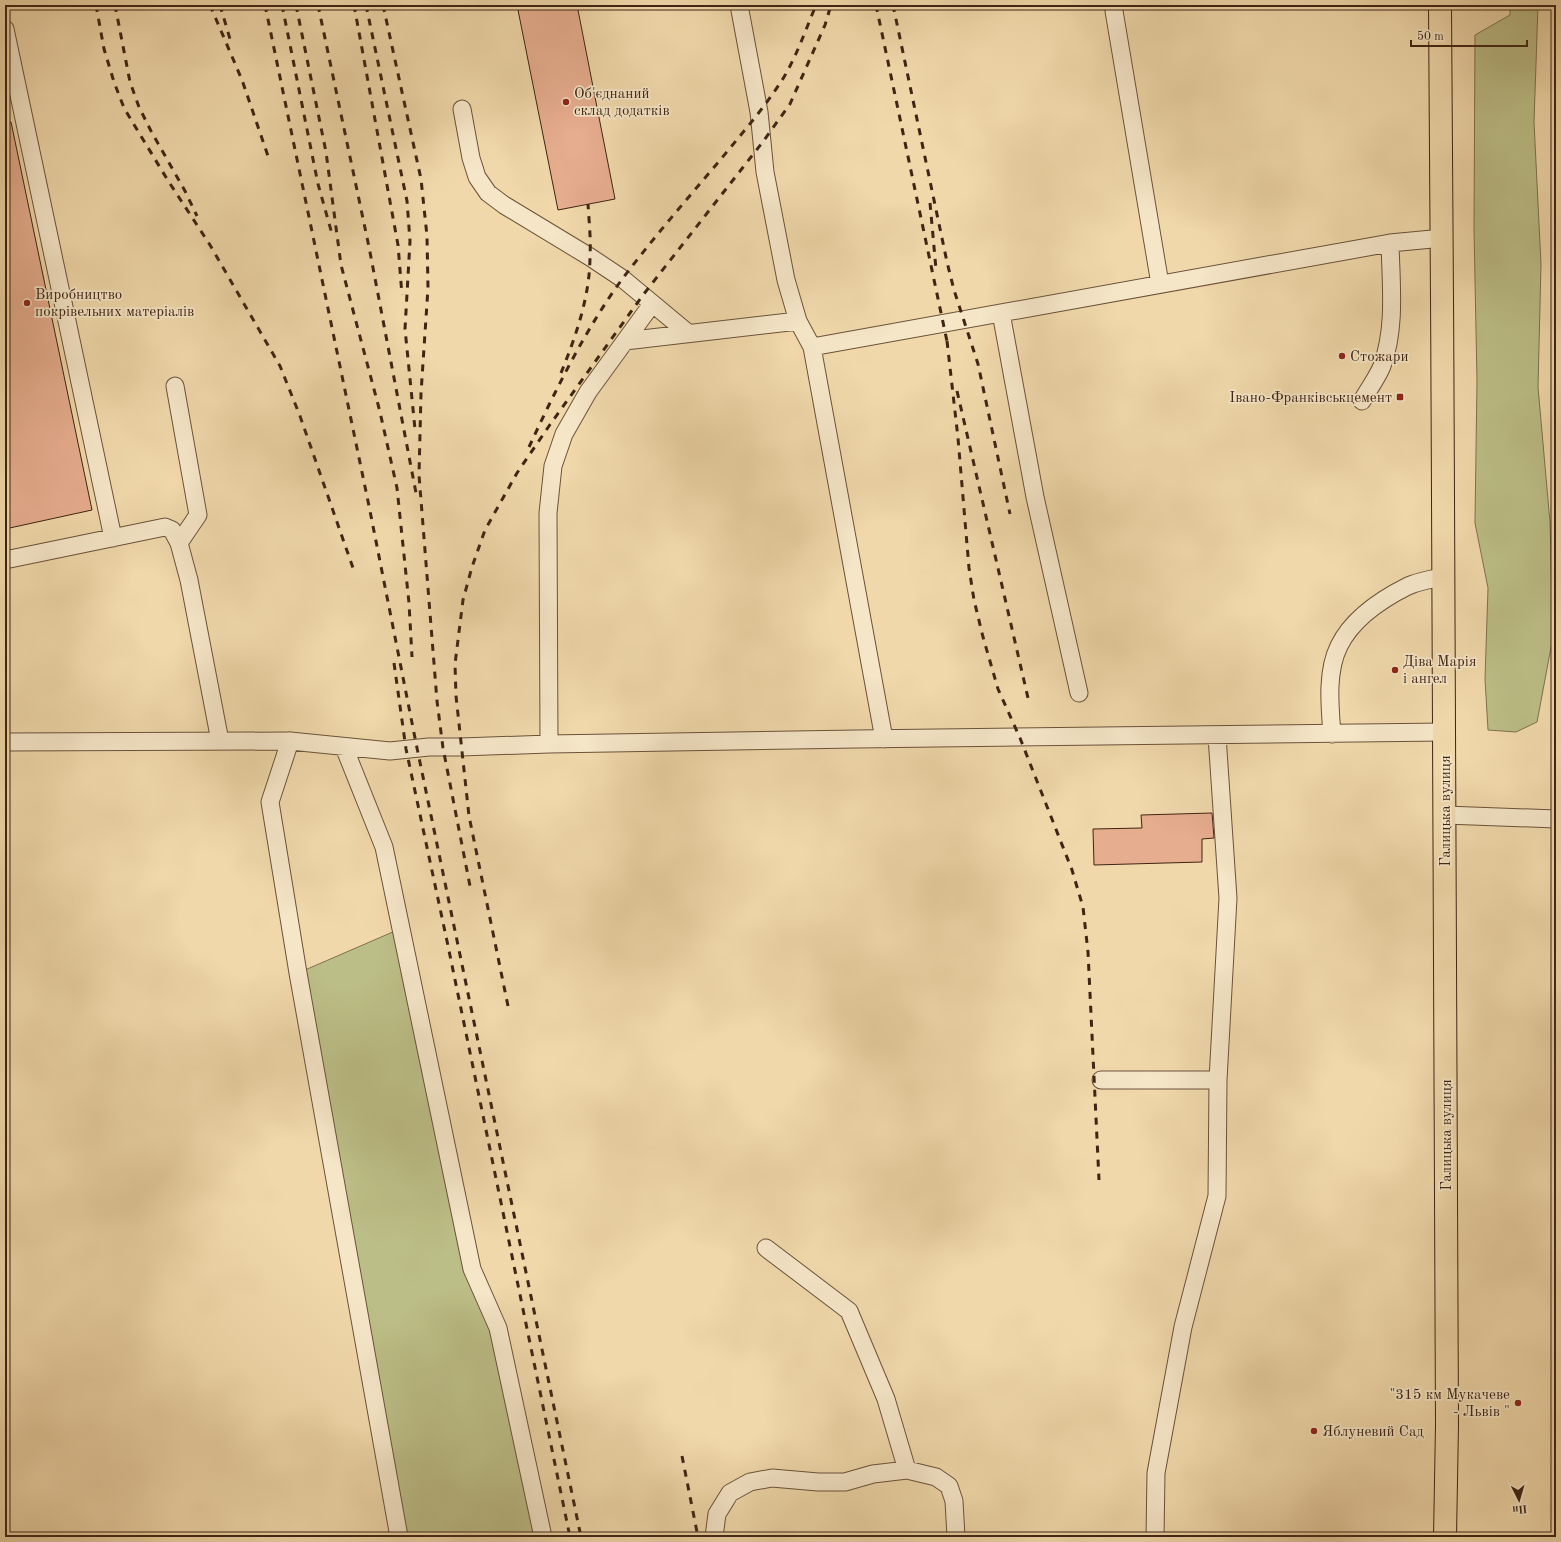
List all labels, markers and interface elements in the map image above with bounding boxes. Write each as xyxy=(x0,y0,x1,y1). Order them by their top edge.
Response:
scale bar xyxy=(1411,22,1527,48)
text: 50 m xyxy=(1417,30,1444,43)
place label: Об'єднаний склад додатків xyxy=(574,87,670,119)
marker: Об'єднаний склад додатків xyxy=(561,97,571,107)
place label: Виробництво покрівельних матеріалів xyxy=(35,288,194,320)
marker: Виробництво покрівельних матеріалів xyxy=(22,298,32,308)
place label: Стожари xyxy=(1350,350,1409,365)
marker: Стожари xyxy=(1337,351,1347,361)
place label: Івано-Франківськцемент xyxy=(1229,391,1392,406)
marker: Івано-Франківськцемент xyxy=(1395,392,1405,402)
place label: Діва Марія і ангел xyxy=(1403,655,1477,687)
marker: Діва Марія і ангел xyxy=(1390,665,1400,675)
street label: Галицька вулиця xyxy=(1439,755,1454,867)
street label: Галицька вулиця xyxy=(1440,1079,1455,1191)
place label: "315 км Мукачеве - Львів " xyxy=(1389,1388,1510,1420)
marker: "315 км Мукачеве - Львів " xyxy=(1513,1398,1523,1408)
place label: Яблуневий Сад xyxy=(1322,1425,1424,1440)
marker: Яблуневий Сад xyxy=(1309,1426,1319,1436)
north arrow xyxy=(1499,1480,1539,1520)
text: Пн xyxy=(1512,1502,1528,1515)

